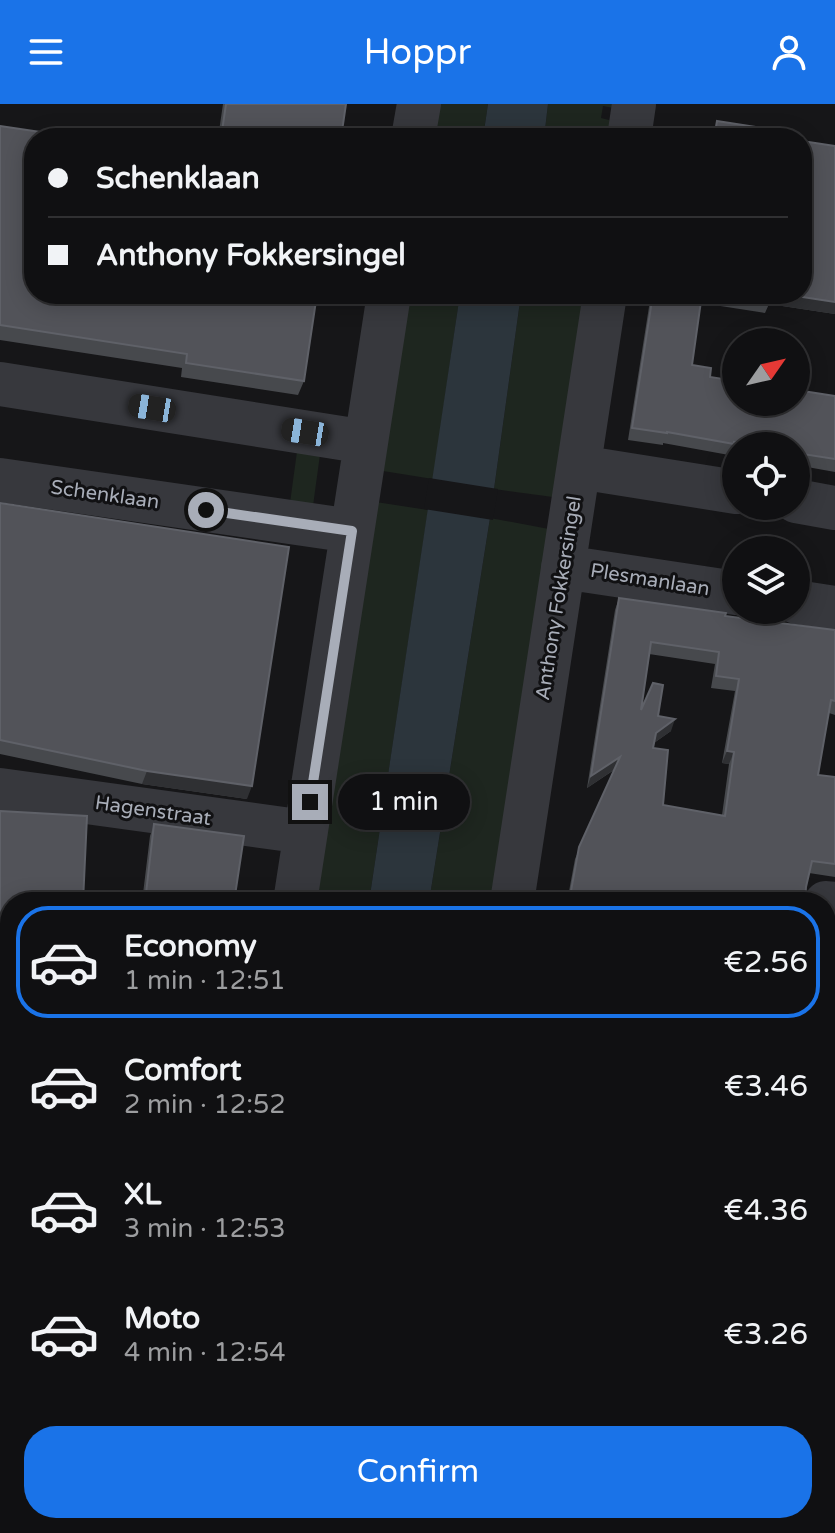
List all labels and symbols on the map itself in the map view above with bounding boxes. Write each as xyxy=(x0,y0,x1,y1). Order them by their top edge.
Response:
north arrow xyxy=(722,328,810,416)
car xyxy=(126,392,178,424)
car xyxy=(279,416,331,448)
street label: Schenklaan xyxy=(49,476,161,514)
route start xyxy=(188,492,224,528)
street label: Anthony Fokkersingel xyxy=(531,494,587,702)
street label: Plesmanlaan xyxy=(589,559,711,601)
callout: 1 min xyxy=(338,774,470,830)
route end xyxy=(292,784,328,820)
street label: Hagenstraat xyxy=(93,791,213,831)

